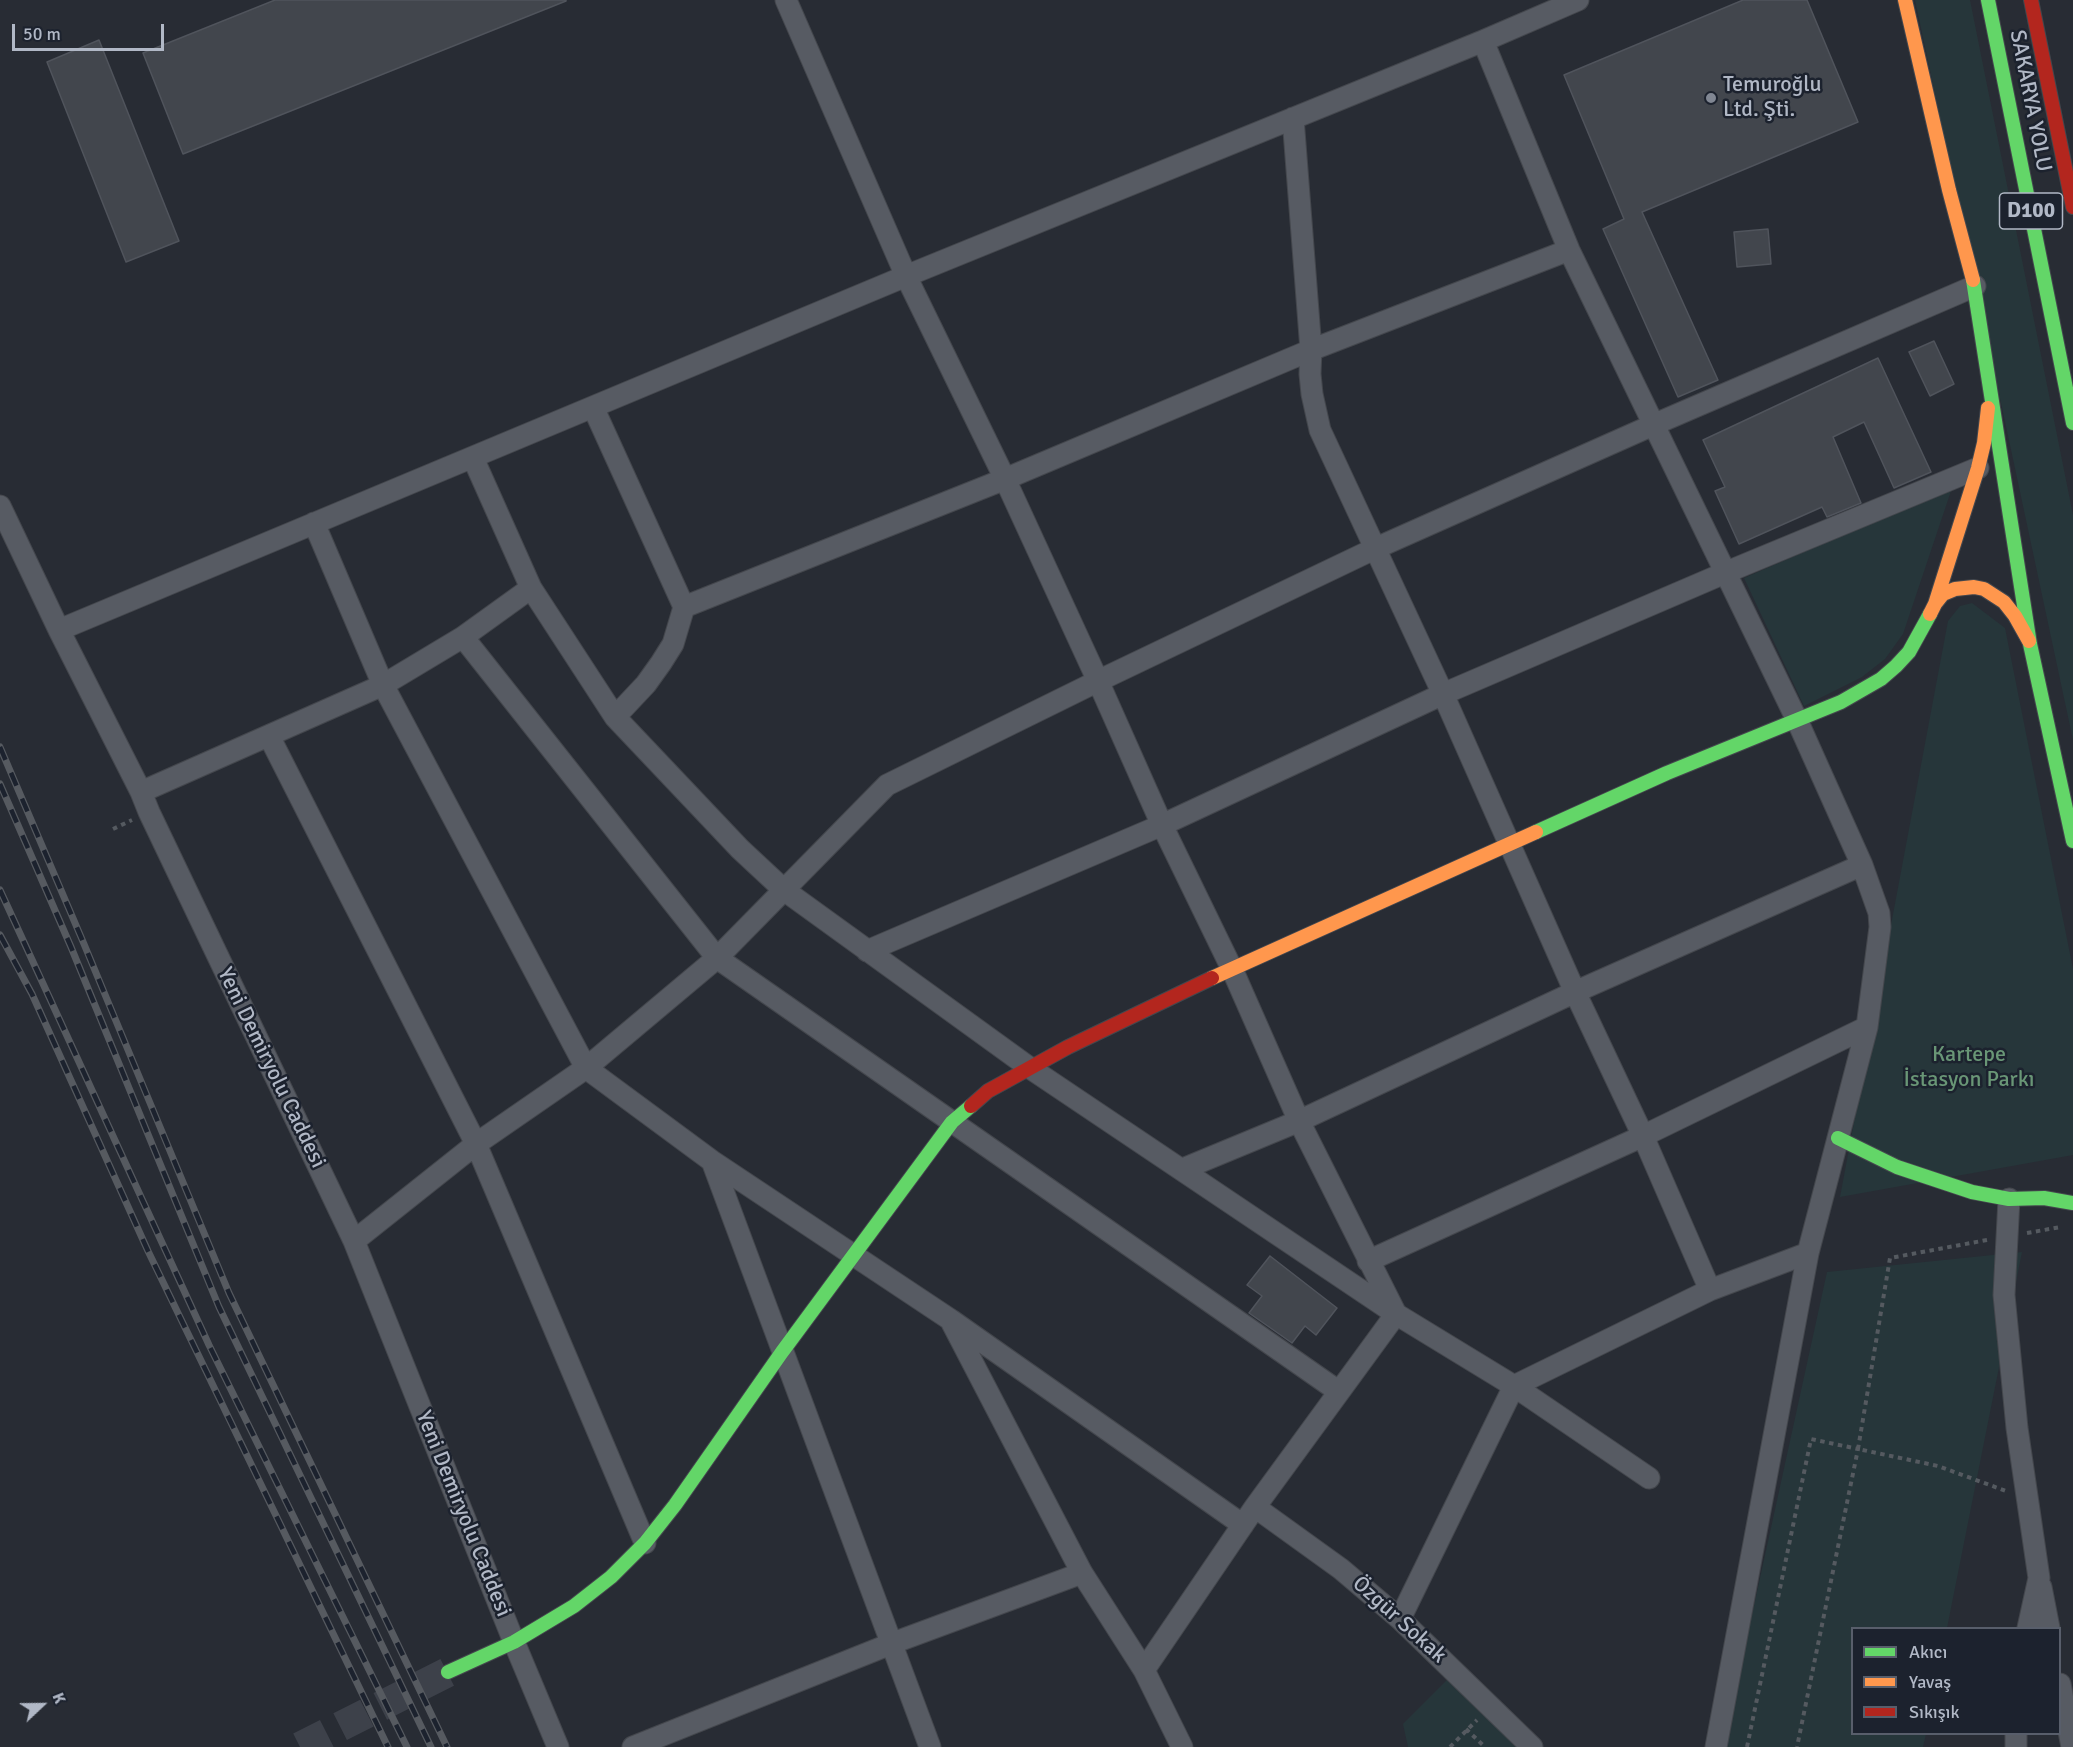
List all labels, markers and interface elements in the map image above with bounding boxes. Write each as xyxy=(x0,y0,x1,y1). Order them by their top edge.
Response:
scale bar xyxy=(15,12,166,50)
text: 50 m xyxy=(23,23,61,45)
street label: SAKARYA YOLU xyxy=(2003,28,2057,174)
place label: Temuroğlu Ltd. Şti. xyxy=(1723,72,1822,124)
marker: Temuroğlu Ltd. Şti. xyxy=(1704,91,1718,105)
road number: D100 xyxy=(2000,193,2062,229)
street label: Yeni Demiryolu Caddesi xyxy=(211,963,331,1173)
park label: Kartepe İstasyon Parkı xyxy=(1904,1042,2034,1094)
street label: Yeni Demiryolu Caddesi xyxy=(410,1407,516,1621)
street label: Özgür Sokak xyxy=(1347,1571,1451,1669)
legend xyxy=(1851,1627,2061,1735)
text: Akıcı xyxy=(1909,1641,1947,1663)
text: Yavaş xyxy=(1909,1671,1951,1693)
north arrow xyxy=(12,1675,72,1735)
text: K xyxy=(48,1690,70,1707)
text: Sıkışık xyxy=(1909,1701,1959,1723)

